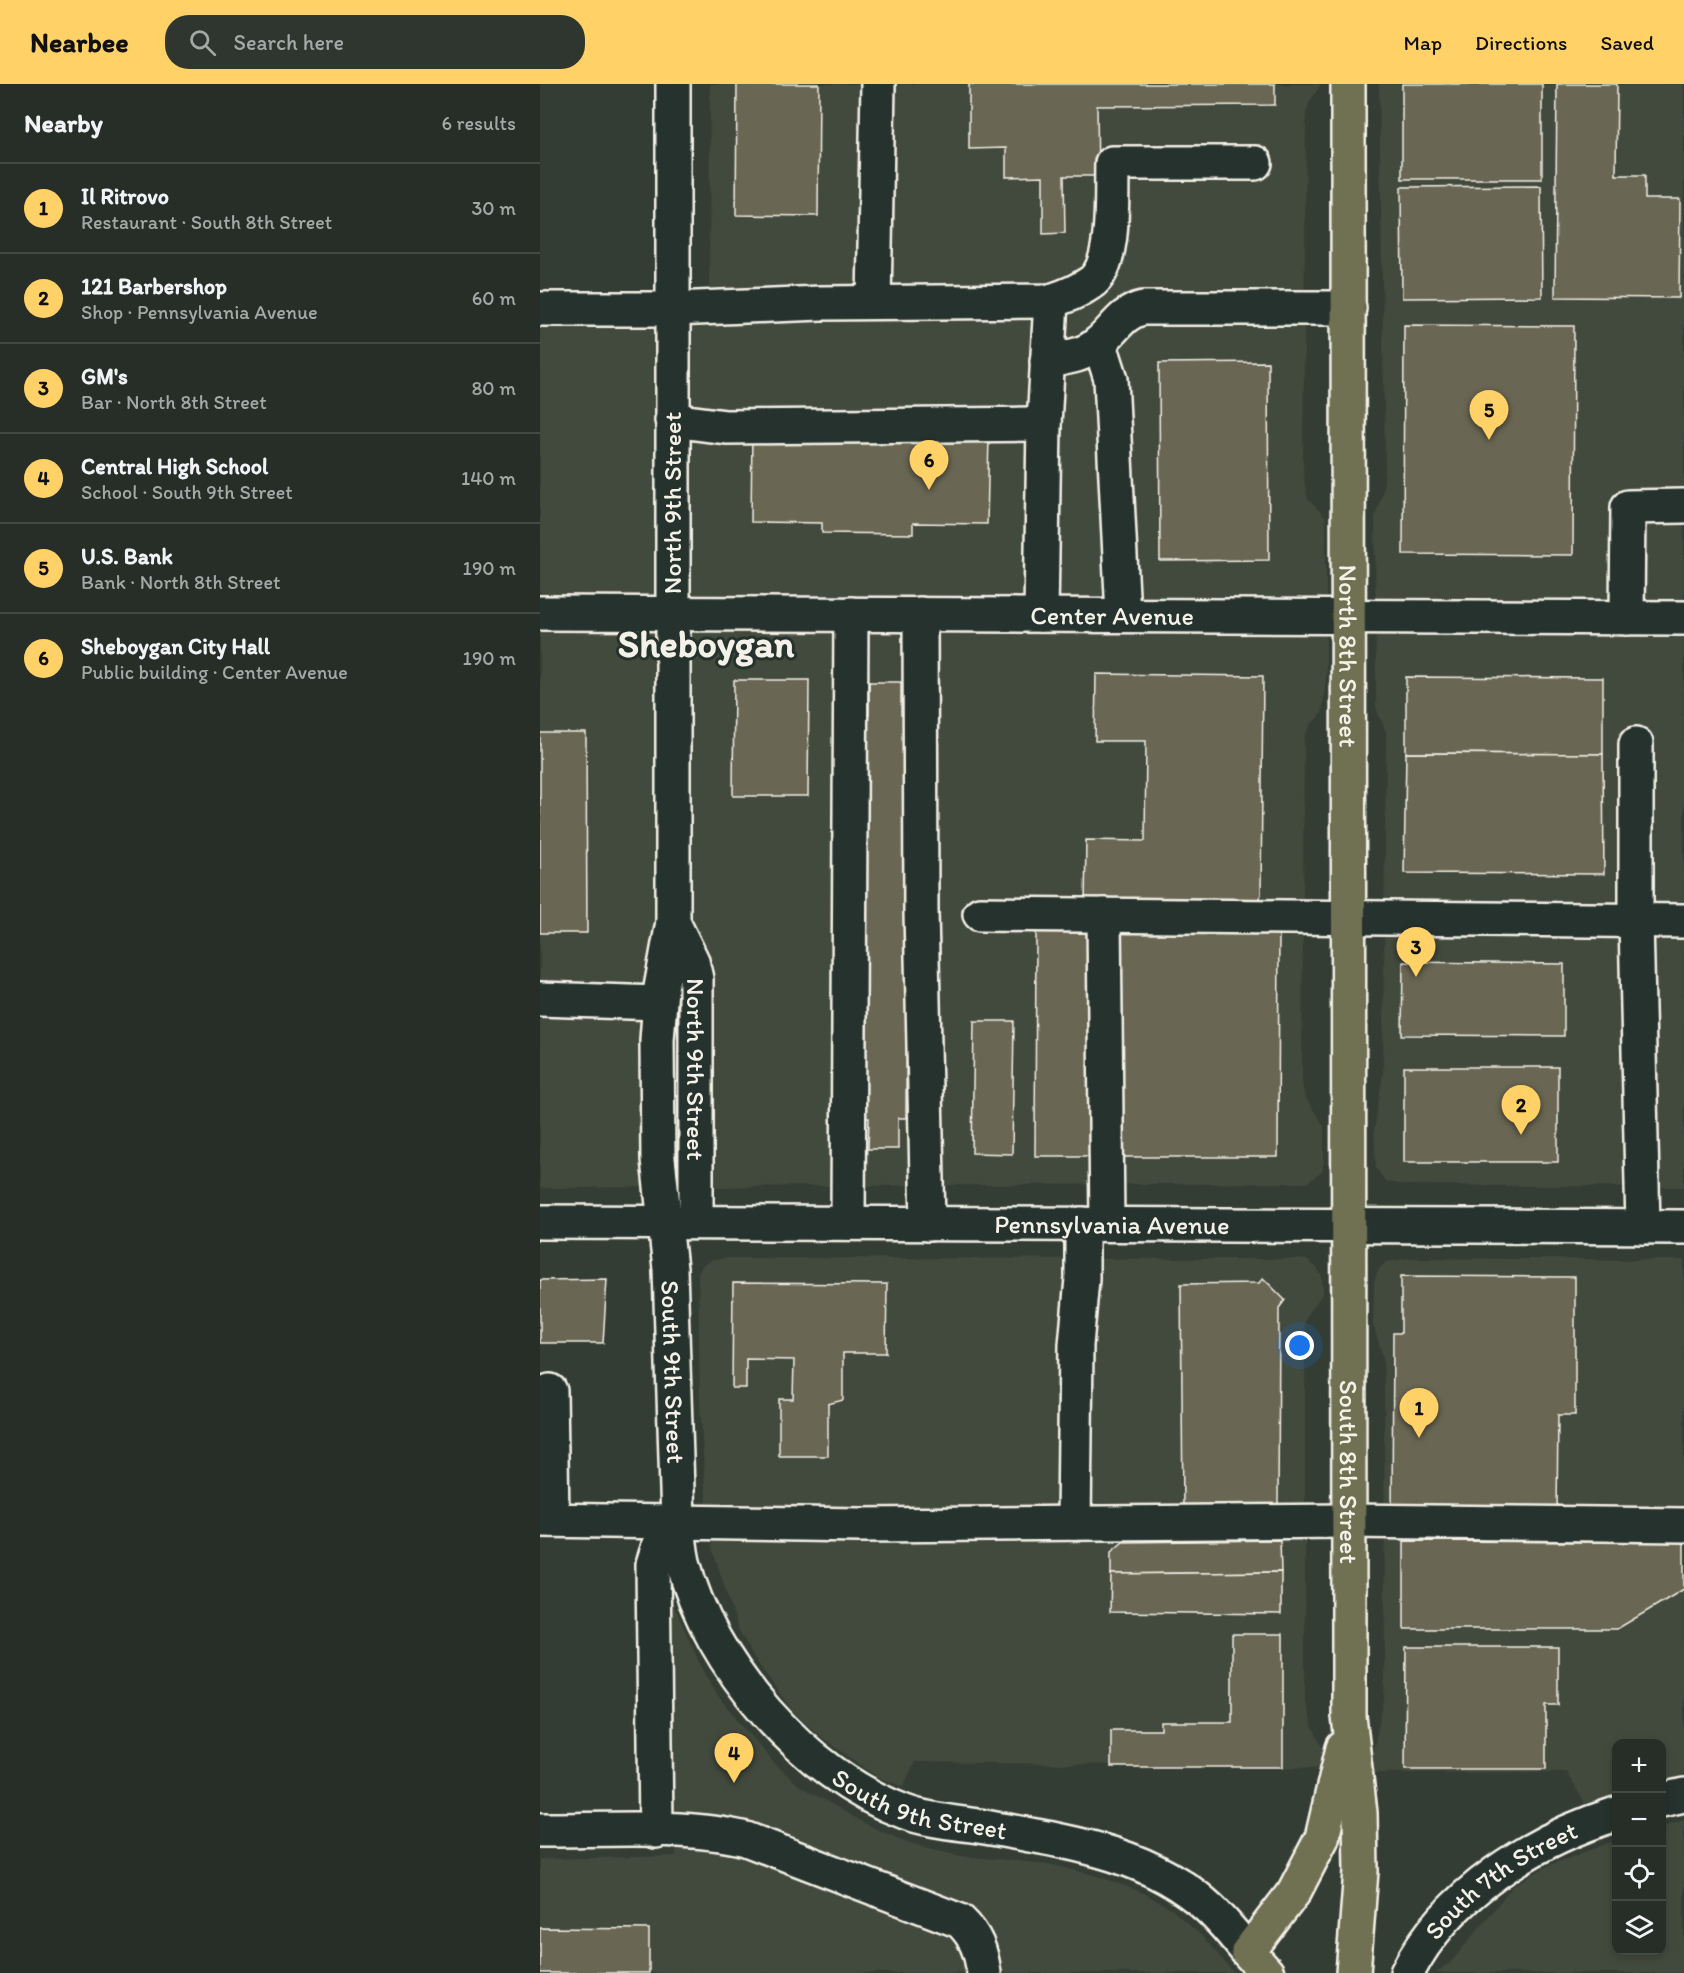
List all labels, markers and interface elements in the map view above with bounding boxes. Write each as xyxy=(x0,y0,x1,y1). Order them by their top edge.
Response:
search box xyxy=(165,15,585,69)
text: Nearbee xyxy=(30,25,129,59)
icon: search xyxy=(186,26,219,59)
text: Search here xyxy=(234,29,344,56)
text: Map xyxy=(1404,30,1442,55)
text: Directions xyxy=(1475,30,1567,55)
text: Saved xyxy=(1600,30,1654,55)
text: Nearby xyxy=(24,107,103,139)
text: 6 results xyxy=(442,111,516,135)
text: Il Ritrovo xyxy=(81,183,169,210)
text: 1 xyxy=(39,196,48,220)
text: 30 m xyxy=(471,196,516,220)
text: Restaurant · South 8th Street xyxy=(81,210,332,234)
text: 121 Barbershop xyxy=(81,273,227,300)
text: 2 xyxy=(38,286,49,310)
text: 60 m xyxy=(472,286,516,310)
text: Shop · Pennsylvania Avenue xyxy=(81,300,318,324)
text: GM's xyxy=(81,363,128,390)
text: 3 xyxy=(38,376,49,400)
text: 80 m xyxy=(471,376,516,400)
text: Bar · North 8th Street xyxy=(81,390,267,414)
pin: 5 xyxy=(1470,390,1508,440)
street label: North 9th Street xyxy=(656,412,688,594)
pin: 6 xyxy=(910,440,948,490)
text: Central High School xyxy=(81,453,268,480)
text: 4 xyxy=(37,466,50,490)
text: 140 m xyxy=(461,466,516,490)
text: School · South 9th Street xyxy=(81,480,293,504)
text: U.S. Bank xyxy=(81,543,173,570)
text: 5 xyxy=(38,556,49,580)
text: 190 m xyxy=(463,556,516,580)
street label: North 8th Street xyxy=(1332,564,1364,748)
text: Bank · North 8th Street xyxy=(81,570,280,594)
street label: Center Avenue xyxy=(1030,599,1194,632)
district label: Sheboygan xyxy=(618,621,795,667)
text: Sheboygan City Hall xyxy=(81,633,270,660)
text: 6 xyxy=(38,646,49,670)
text: 190 m xyxy=(463,646,516,670)
text: Public building · Center Avenue xyxy=(81,660,348,684)
pin: 3 xyxy=(1396,928,1436,977)
street label: North 9th Street xyxy=(680,978,712,1161)
pin: 2 xyxy=(1502,1086,1540,1135)
street label: Pennsylvania Avenue xyxy=(994,1208,1230,1241)
street label: South 9th Street xyxy=(654,1280,692,1465)
your location xyxy=(1285,1331,1314,1360)
street label: South 8th Street xyxy=(1333,1380,1365,1564)
pin: 1 xyxy=(1400,1388,1438,1438)
pin: 4 xyxy=(714,1734,754,1783)
map controls xyxy=(1612,1739,1666,1955)
button: + xyxy=(1612,1739,1666,1793)
street label: South 9th Street xyxy=(826,1761,1010,1847)
button: − xyxy=(1612,1793,1666,1847)
street label: South 7th Street xyxy=(1417,1814,1582,1946)
button: locate xyxy=(1612,1847,1666,1901)
button: layers xyxy=(1612,1901,1666,1955)

